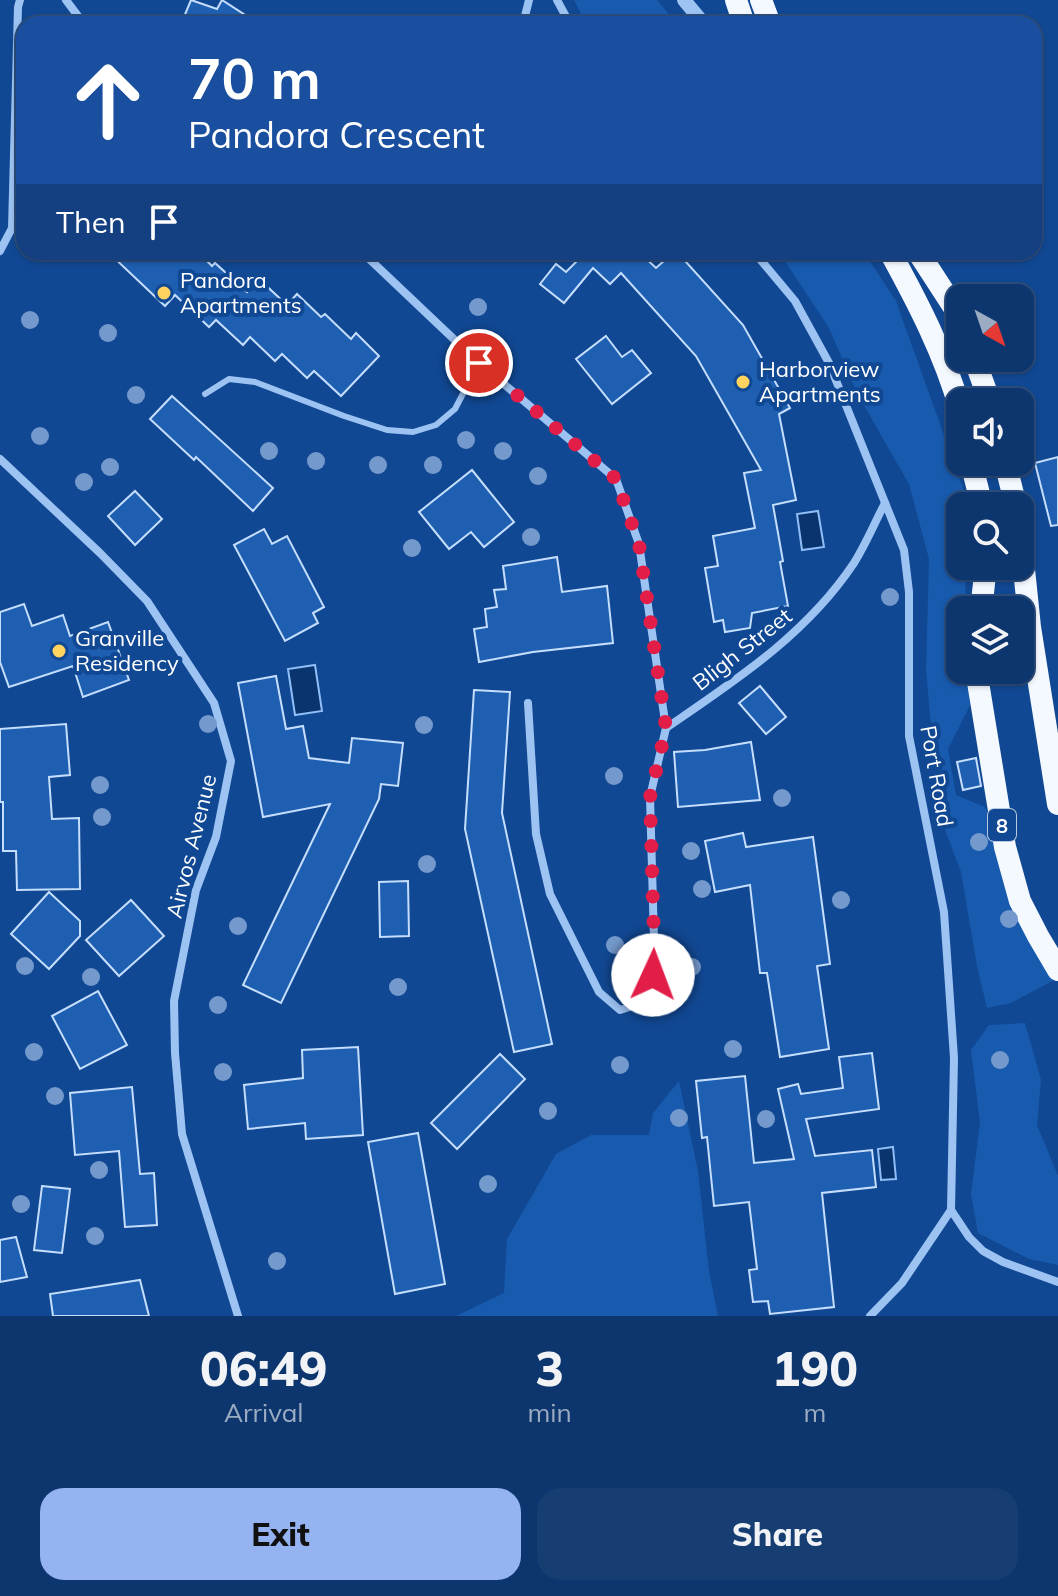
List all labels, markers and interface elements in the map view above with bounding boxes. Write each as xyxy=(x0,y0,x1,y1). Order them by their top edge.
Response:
text: 70 m xyxy=(188,43,321,113)
icon: ahead xyxy=(56,48,160,152)
text: Pandora Crescent xyxy=(188,112,485,157)
icon: arrive xyxy=(142,200,186,244)
text: Then xyxy=(56,203,126,241)
place label: Pandora Apartments xyxy=(180,266,302,319)
marker: Pandora Apartments xyxy=(155,284,173,302)
north arrow xyxy=(946,284,1034,372)
map controls xyxy=(946,284,1034,684)
pin xyxy=(445,329,513,397)
icon: arrive xyxy=(457,341,501,385)
place label: Harborview Apartments xyxy=(759,355,881,408)
marker: Harborview Apartments xyxy=(734,373,752,391)
button: sound xyxy=(946,388,1034,476)
button: search xyxy=(946,492,1034,580)
button: layers xyxy=(946,596,1034,684)
street label: Bligh Street xyxy=(687,601,797,696)
place label: Granville Residency xyxy=(75,624,179,677)
marker: Granville Residency xyxy=(50,642,68,660)
street label: Port Road xyxy=(914,723,960,829)
street label: Airvos Avenue xyxy=(160,771,222,921)
road number: 8 xyxy=(988,809,1016,841)
position arrow xyxy=(611,933,695,1017)
text: 06:49 xyxy=(200,1338,328,1398)
text: 3 xyxy=(535,1338,564,1398)
text: 190 xyxy=(772,1338,858,1398)
text: Arrival xyxy=(224,1396,304,1429)
text: min xyxy=(528,1396,572,1429)
text: m xyxy=(803,1396,826,1429)
button: Exit xyxy=(40,1488,521,1580)
button: Share xyxy=(537,1488,1018,1580)

